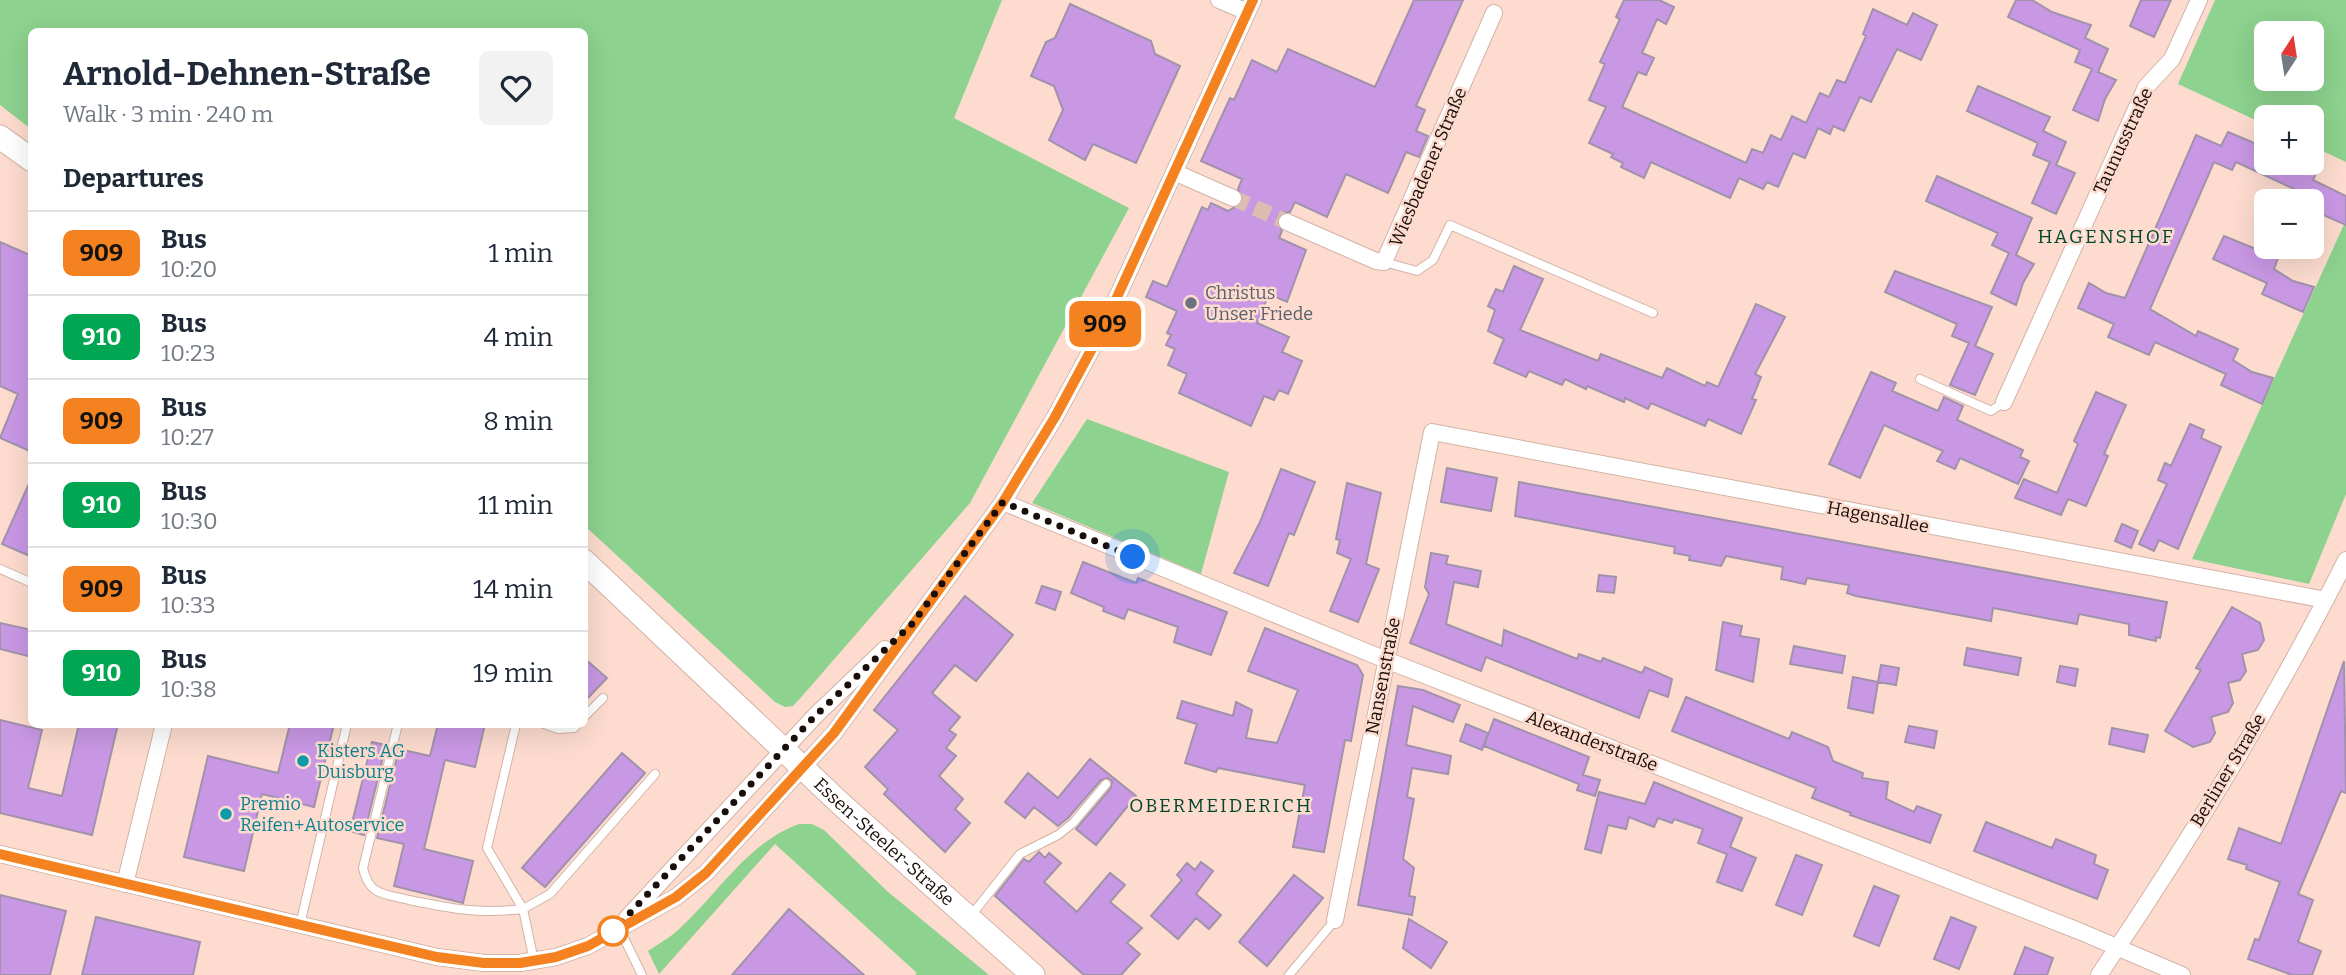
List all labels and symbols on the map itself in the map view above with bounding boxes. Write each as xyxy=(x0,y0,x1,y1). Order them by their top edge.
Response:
north arrow xyxy=(2254,21,2324,91)
street label: Wiesbadener Straße xyxy=(1385,84,1471,250)
street label: Taunusstraße xyxy=(2089,84,2157,198)
district label: HAGENSHOF xyxy=(2037,225,2175,248)
place label: Christus Unser Friede xyxy=(1205,282,1313,325)
marker: Christus Unser Friede xyxy=(1183,295,1199,311)
line badge: 909 xyxy=(1065,301,1145,347)
street label: Hagensallee xyxy=(1825,496,1931,538)
your location xyxy=(1115,539,1150,574)
street label: Nansenstraße xyxy=(1361,616,1405,736)
street label: Alexanderstraße xyxy=(1523,706,1661,776)
street label: Berliner Straße xyxy=(2186,710,2270,830)
place label: Kisters AG Duisburg xyxy=(317,740,405,783)
marker: Kisters AG Duisburg xyxy=(295,753,311,769)
street label: Essen-Steeler-Straße xyxy=(809,773,959,911)
place label: Premio Reifen+Autoservice xyxy=(240,793,404,836)
district label: OBERMEIDERICH xyxy=(1129,794,1313,817)
marker: Premio Reifen+Autoservice xyxy=(218,806,234,822)
unlabelled marker xyxy=(598,916,628,946)

